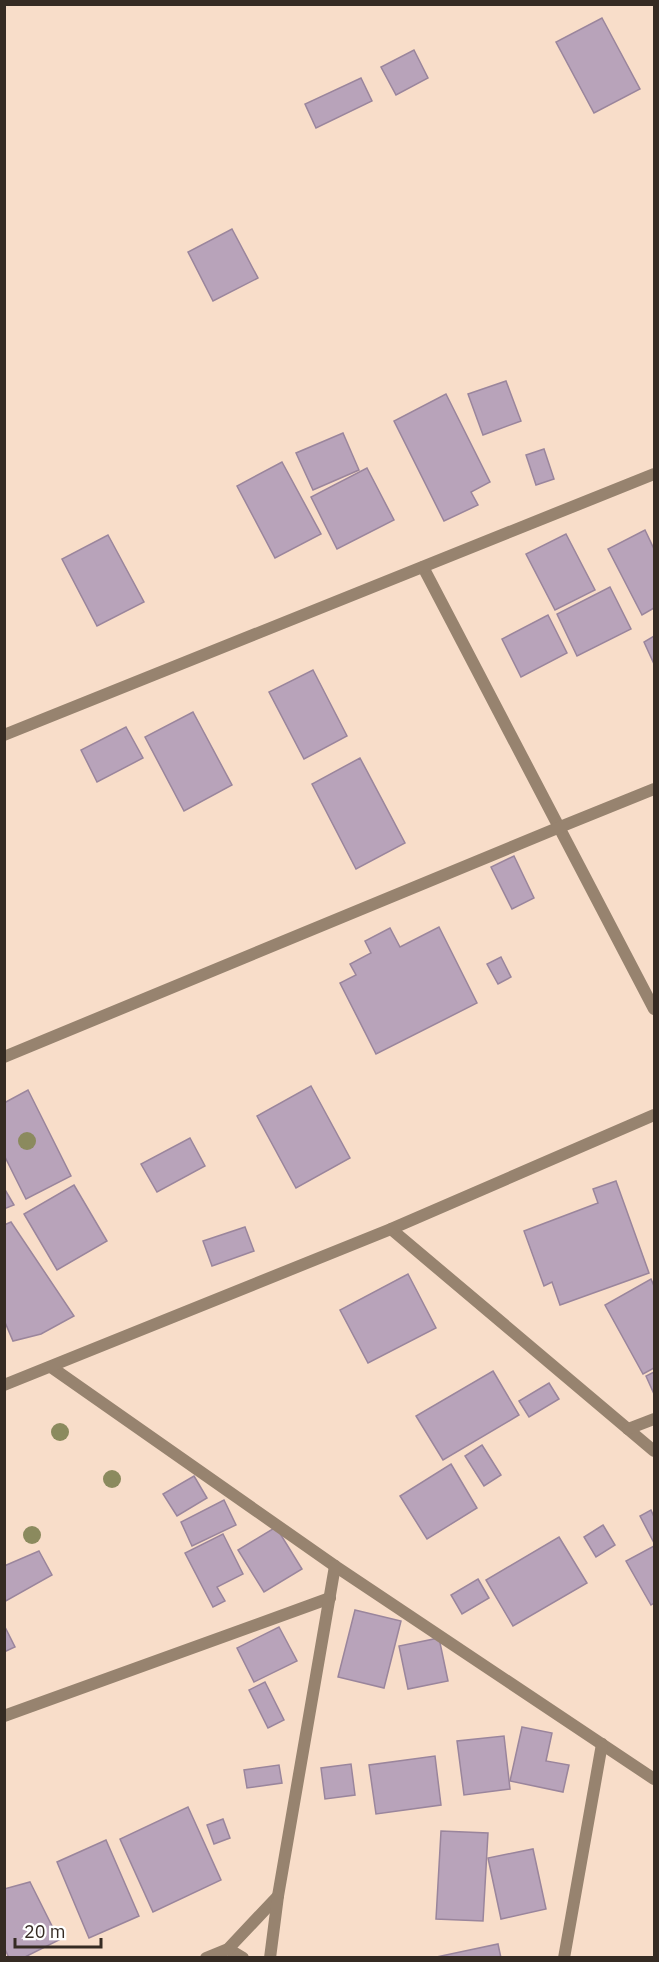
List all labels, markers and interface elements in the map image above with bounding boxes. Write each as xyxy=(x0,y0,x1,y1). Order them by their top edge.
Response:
scale bar xyxy=(15,1911,100,1949)
text: 20 m xyxy=(24,1920,66,1943)

